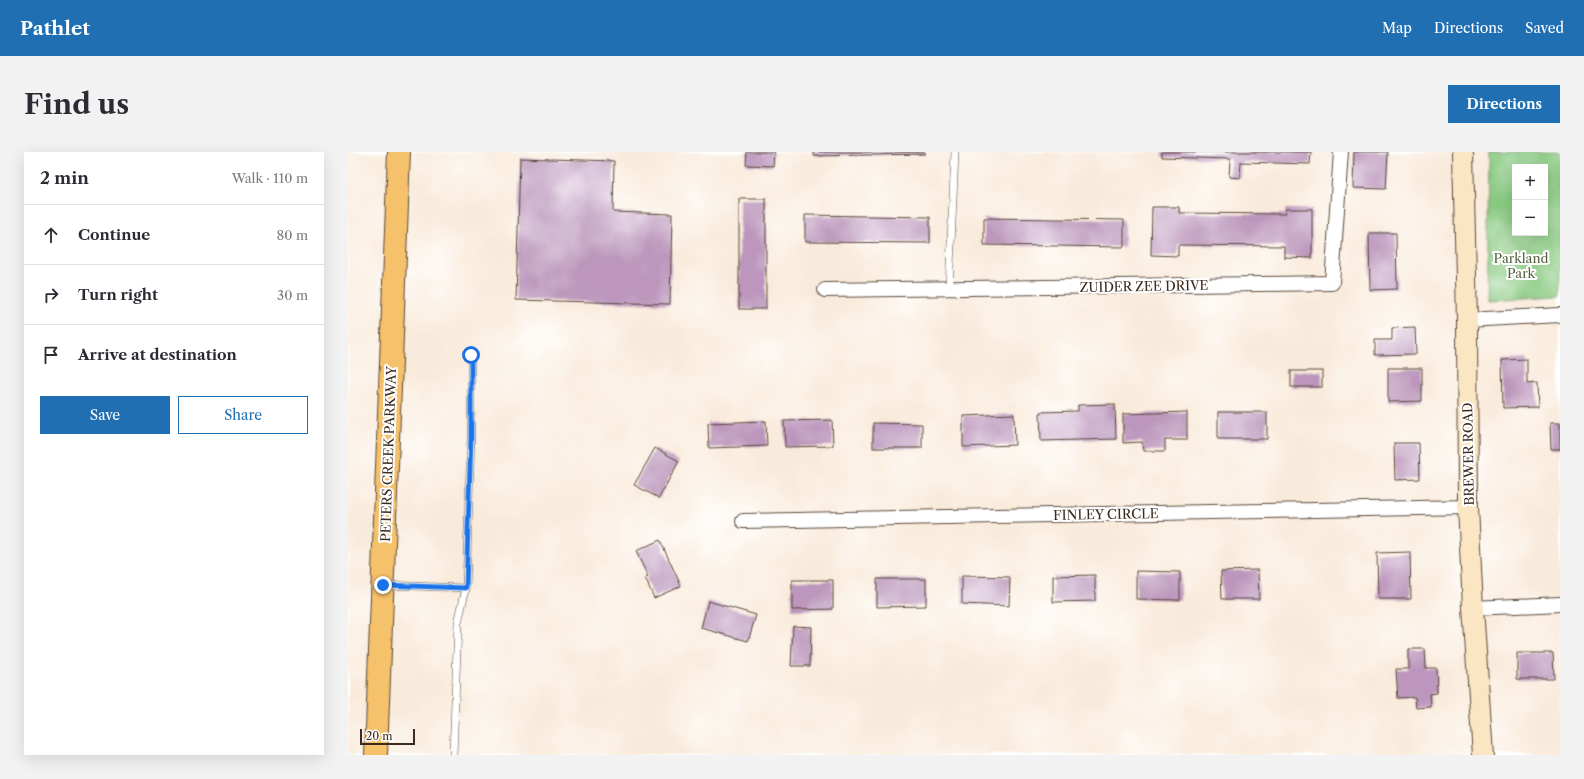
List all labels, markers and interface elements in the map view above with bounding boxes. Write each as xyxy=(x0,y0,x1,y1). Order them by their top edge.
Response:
text: Pathlet xyxy=(20,17,90,40)
text: Map xyxy=(1382,19,1412,37)
text: Directions xyxy=(1434,19,1503,37)
text: Saved xyxy=(1525,19,1564,37)
button: Directions xyxy=(1448,85,1560,123)
text: Find us xyxy=(24,87,129,121)
map controls xyxy=(1512,164,1548,236)
button: + xyxy=(1512,164,1548,200)
text: 2 min xyxy=(40,168,89,188)
text: Walk · 110 m xyxy=(232,170,308,186)
button: − xyxy=(1512,200,1548,236)
icon: ahead xyxy=(40,224,62,246)
text: Continue xyxy=(78,225,150,244)
text: 80 m xyxy=(276,227,308,243)
park label: Parkland Park xyxy=(1493,250,1549,281)
street label: ZUIDER ZEE DRIVE xyxy=(1079,277,1209,295)
icon: right xyxy=(40,284,62,306)
text: Turn right xyxy=(78,285,158,304)
text: 30 m xyxy=(277,287,308,303)
icon: arrive xyxy=(40,344,62,366)
text: Arrive at destination xyxy=(78,345,237,364)
route start xyxy=(462,346,480,364)
street label: PETERS CREEK PARKWAY xyxy=(377,365,399,542)
button: Save xyxy=(40,396,170,434)
button: Share xyxy=(178,396,308,434)
street label: BREWER ROAD xyxy=(1459,402,1477,506)
street label: FINLEY CIRCLE xyxy=(1053,505,1159,523)
route end xyxy=(374,576,392,594)
scale bar xyxy=(360,727,415,746)
text: 20 m xyxy=(366,729,392,743)

